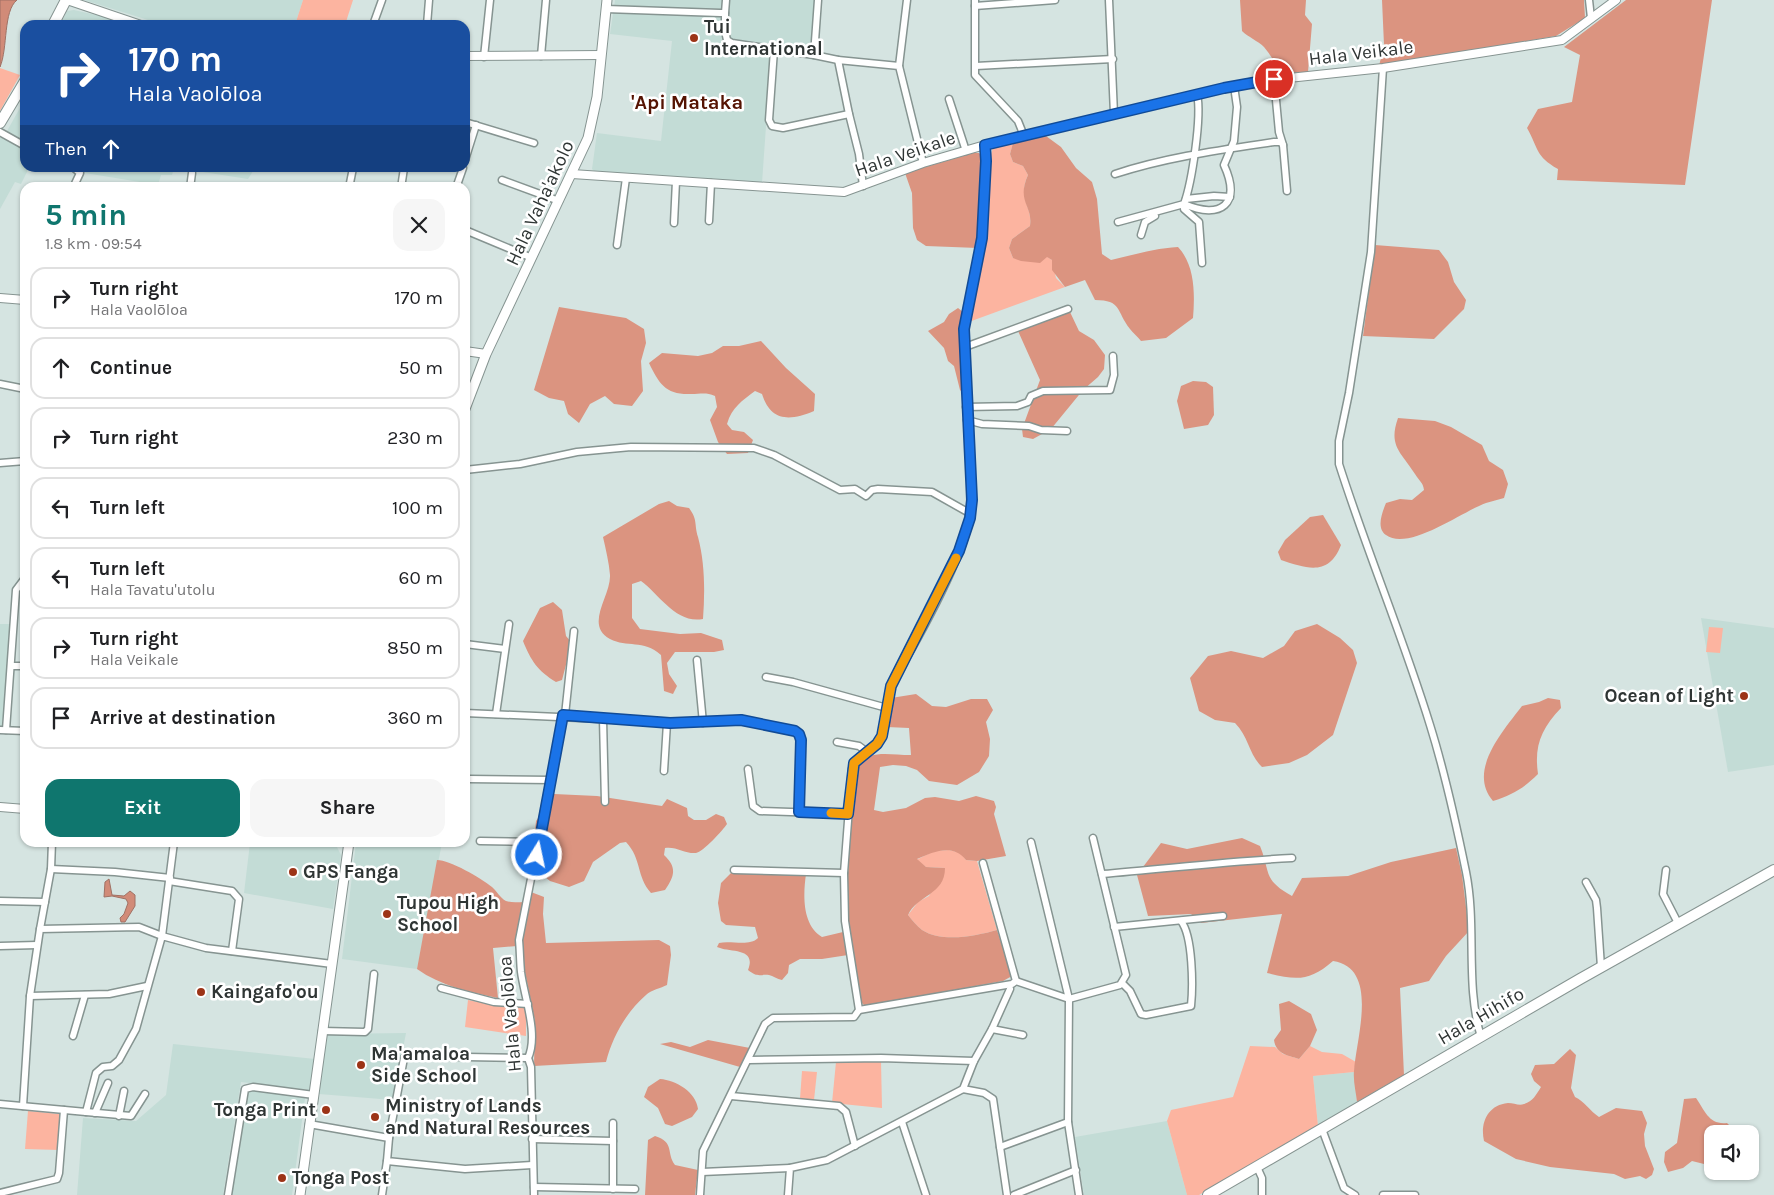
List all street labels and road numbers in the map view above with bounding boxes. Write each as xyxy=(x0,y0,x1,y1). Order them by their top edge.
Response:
street label: Hala Veikale xyxy=(1307,36,1415,70)
street label: Hala Veikale xyxy=(852,126,958,182)
street label: Hala Vaha'akolo xyxy=(501,137,579,269)
street label: Hala Vaolōloa xyxy=(494,955,526,1073)
street label: Hala Hihifo xyxy=(1434,983,1528,1049)

